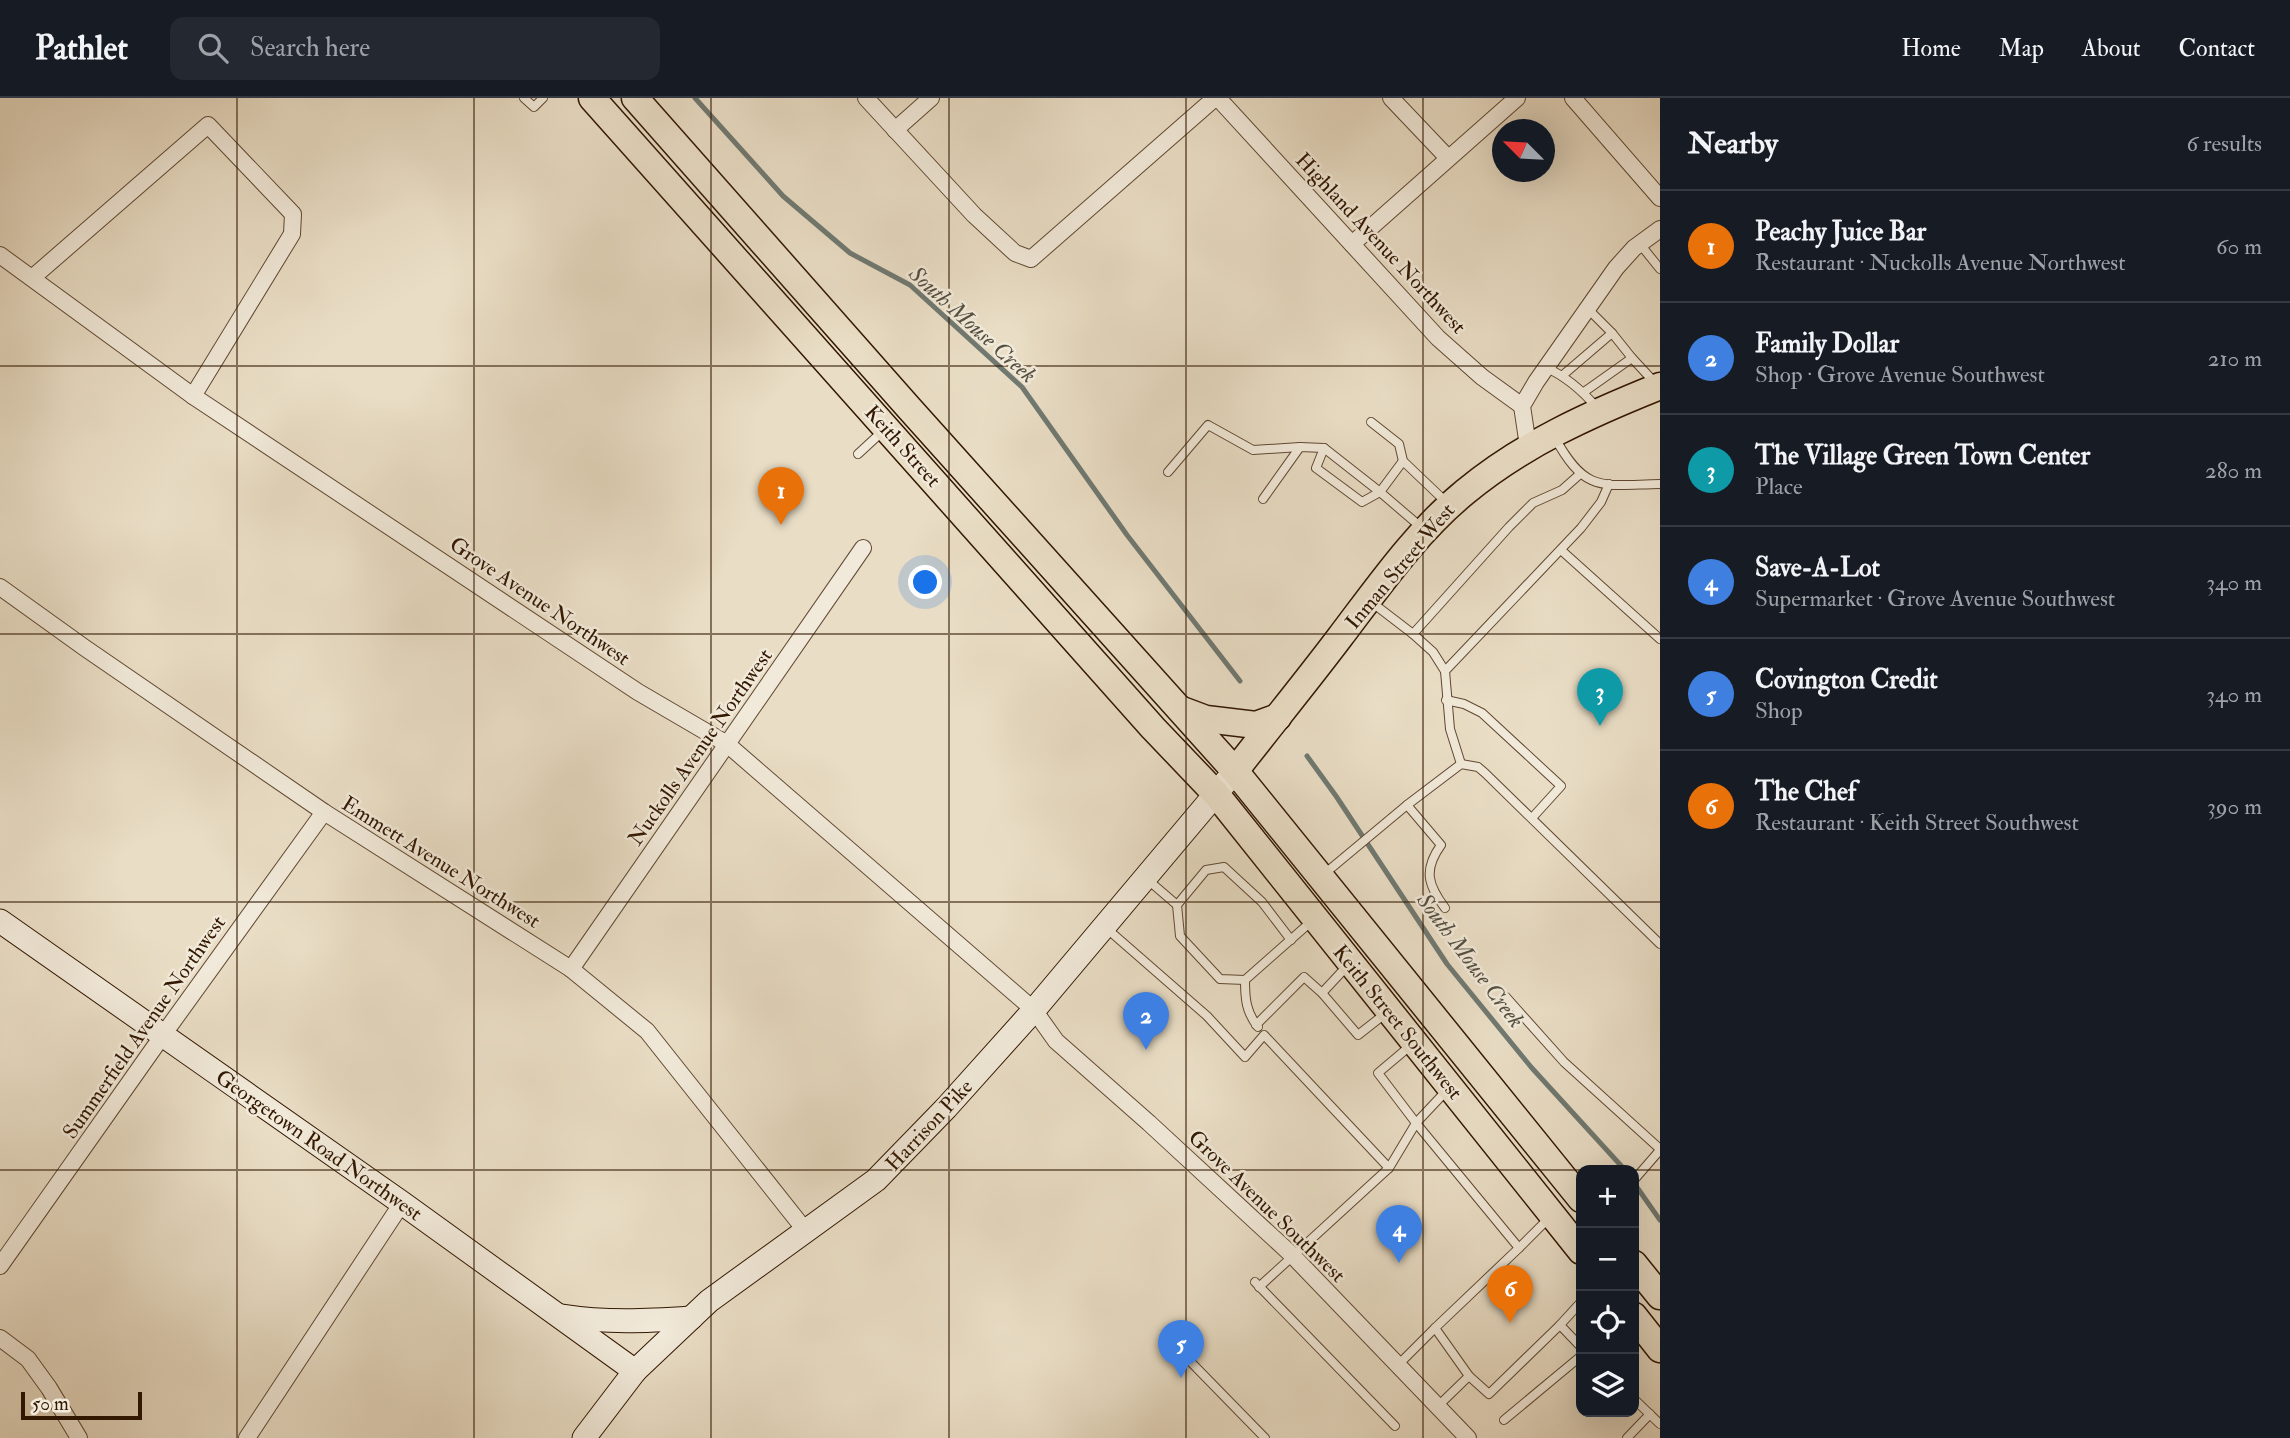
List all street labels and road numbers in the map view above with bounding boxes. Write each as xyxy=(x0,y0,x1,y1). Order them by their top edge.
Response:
street label: Highland Avenue Northwest xyxy=(1289,147,1472,340)
street label: Keith Street xyxy=(859,400,947,493)
street label: Inman Street West xyxy=(1340,497,1461,635)
street label: Grove Avenue Northwest xyxy=(444,531,635,672)
street label: Nuckolls Avenue Northwest xyxy=(622,643,779,851)
street label: Emmett Avenue Northwest xyxy=(336,790,545,935)
street label: Summerfield Avenue Northwest xyxy=(57,910,232,1144)
street label: Keith Street Southwest xyxy=(1327,939,1469,1105)
street label: Georgetown Road Northwest xyxy=(210,1064,427,1227)
street label: Harrison Pike xyxy=(880,1074,979,1177)
street label: Grove Avenue Southwest xyxy=(1182,1124,1351,1289)

